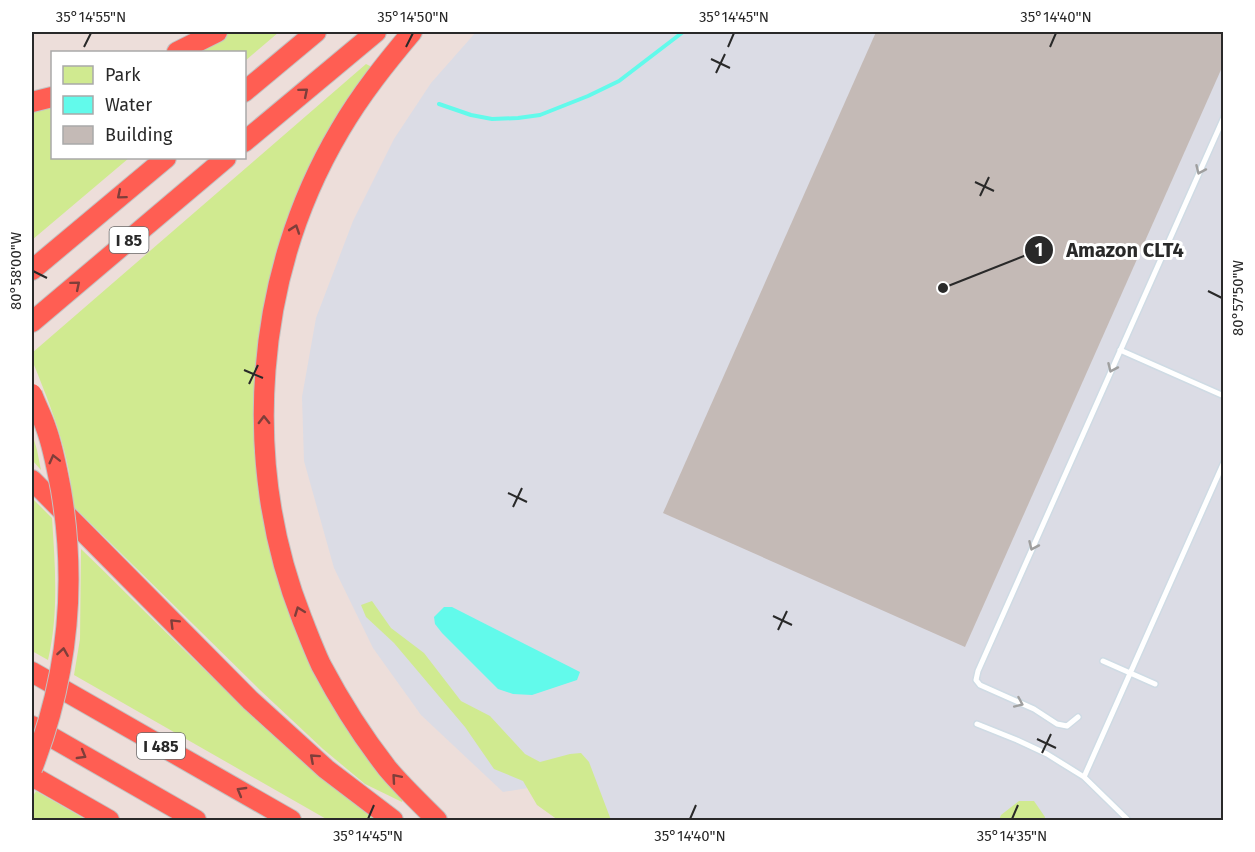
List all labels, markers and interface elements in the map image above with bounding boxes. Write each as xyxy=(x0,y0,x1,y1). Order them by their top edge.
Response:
text: 35°14'55"N xyxy=(56,8,126,26)
text: 35°14'50"N xyxy=(377,8,449,26)
text: 35°14'45"N xyxy=(699,8,769,26)
text: 35°14'40"N xyxy=(1020,8,1092,26)
legend xyxy=(51,51,246,159)
text: Park xyxy=(105,64,141,86)
one-way arrow xyxy=(297,88,308,99)
text: Water xyxy=(105,94,152,116)
text: Building xyxy=(105,124,173,146)
one-way arrow xyxy=(1195,164,1207,175)
one-way arrow xyxy=(117,188,128,199)
one-way arrow xyxy=(288,224,301,235)
road number: I 85 xyxy=(110,227,148,253)
text: 80°58'00"W xyxy=(7,231,25,310)
callout: Amazon CLT4 xyxy=(1024,231,1195,269)
text: Amazon CLT4 xyxy=(1065,238,1184,262)
text: 1 xyxy=(1035,239,1043,261)
text: 80°57'50"W xyxy=(1229,259,1247,336)
one-way arrow xyxy=(69,281,80,292)
one-way arrow xyxy=(1107,361,1119,372)
one-way arrow xyxy=(258,415,270,424)
one-way arrow xyxy=(49,454,61,464)
one-way arrow xyxy=(1028,540,1040,551)
one-way arrow xyxy=(294,606,306,617)
one-way arrow xyxy=(170,620,181,631)
one-way arrow xyxy=(56,647,69,657)
one-way arrow xyxy=(1013,695,1024,707)
road number: I 485 xyxy=(137,733,185,759)
one-way arrow xyxy=(76,748,86,760)
one-way arrow xyxy=(310,754,321,765)
one-way arrow xyxy=(392,774,403,785)
one-way arrow xyxy=(236,787,247,799)
text: 35°14'45"N xyxy=(333,827,403,845)
text: 35°14'40"N xyxy=(654,827,726,845)
text: 35°14'35"N xyxy=(977,827,1047,845)

